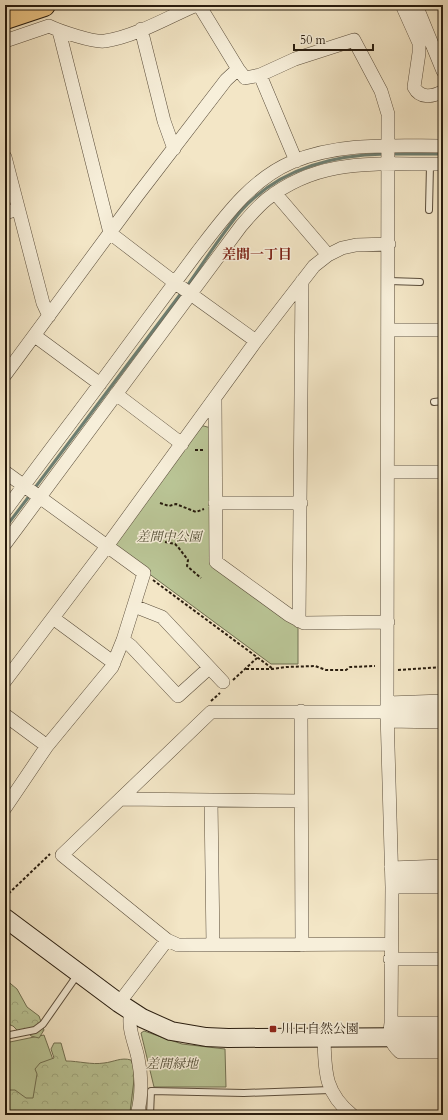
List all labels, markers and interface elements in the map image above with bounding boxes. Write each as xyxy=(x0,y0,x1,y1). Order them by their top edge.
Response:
scale bar xyxy=(294,26,373,52)
text: 50 m xyxy=(300,32,327,48)
district label: 差間一丁目 xyxy=(222,245,292,264)
park label: 差間中公園 xyxy=(136,528,203,546)
place label: 川口自然公園 xyxy=(281,1020,359,1038)
marker: 川口自然公園 xyxy=(268,1024,278,1034)
park label: 差間緑地 xyxy=(146,1055,200,1073)

